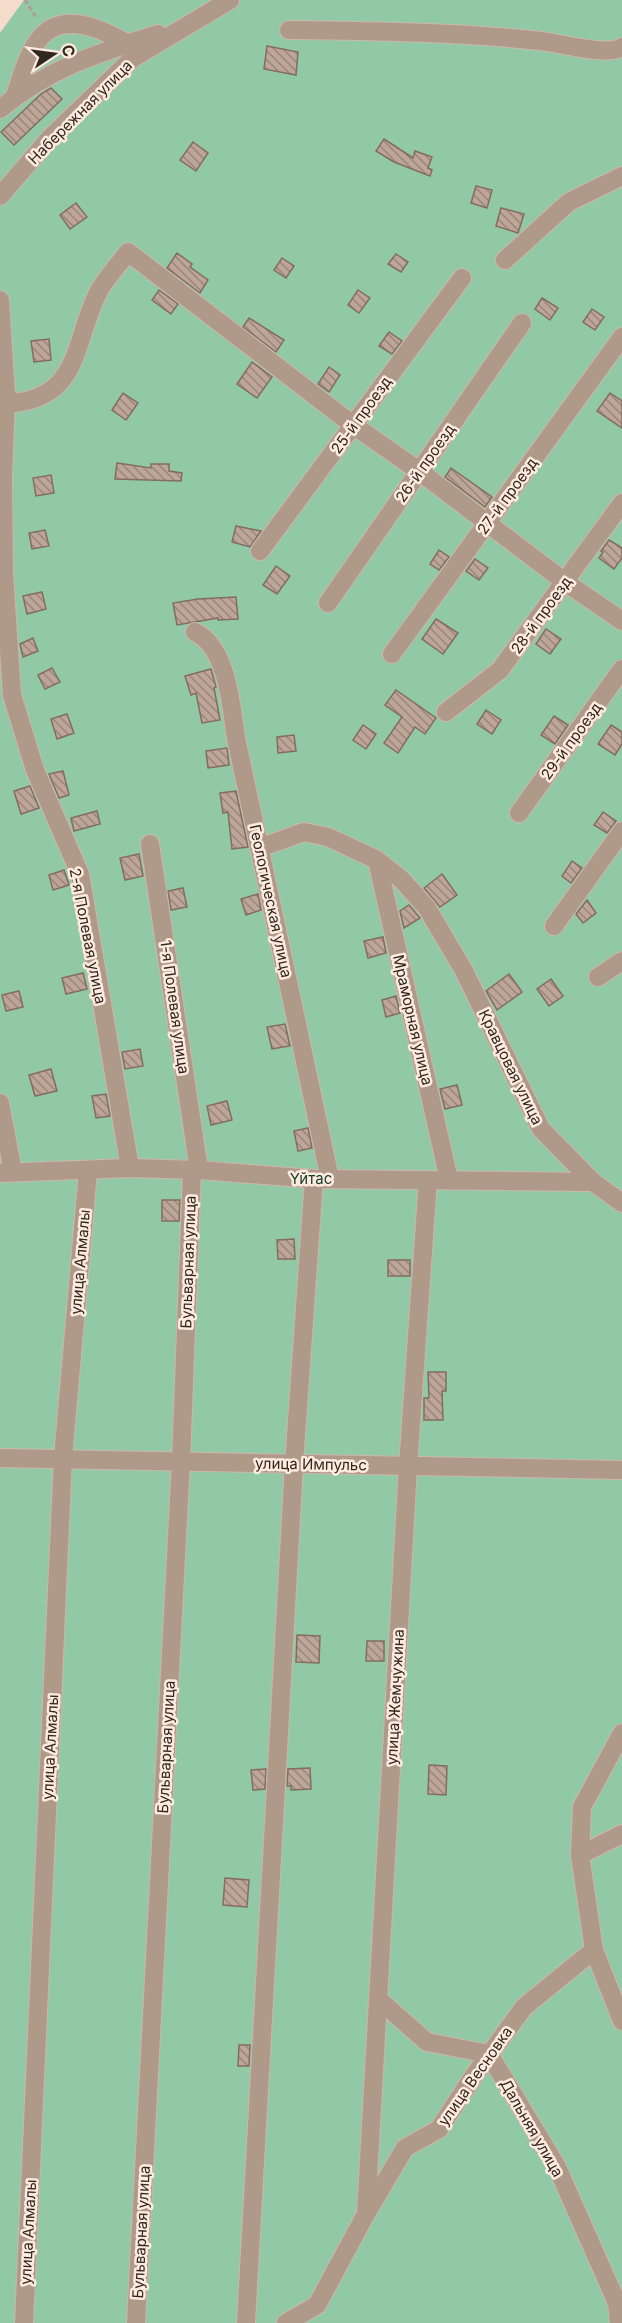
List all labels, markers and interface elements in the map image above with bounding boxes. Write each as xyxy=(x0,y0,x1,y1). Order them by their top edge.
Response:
north arrow xyxy=(24,24,84,84)
text: С xyxy=(58,43,80,59)
street label: Набережная улица xyxy=(24,56,136,168)
street label: 25-й проезд xyxy=(327,373,395,457)
street label: 26-й проезд xyxy=(391,420,459,506)
street label: 27-й проезд xyxy=(473,454,541,538)
street label: 28-й проезд xyxy=(507,573,575,657)
street label: 29-й проезд xyxy=(537,699,605,783)
street label: Геологическая улица xyxy=(245,823,297,979)
street label: 2-я Полевая улица xyxy=(65,866,111,1006)
street label: 1-я Полевая улица xyxy=(156,939,194,1075)
street label: Мраморная улица xyxy=(389,953,437,1087)
street label: Кравцовая улица xyxy=(475,1006,547,1128)
park label: Үйтас xyxy=(290,1169,332,1188)
street label: Бульварная улица xyxy=(176,1195,200,1329)
street label: улица Алмалы xyxy=(66,1209,94,1315)
street label: улица Импульс xyxy=(255,1454,367,1474)
street label: улица Жемчужина xyxy=(382,1628,408,1766)
street label: Бульварная улица xyxy=(153,1680,179,1814)
street label: улица Алмалы xyxy=(38,1694,62,1800)
street label: улица Весновка xyxy=(434,2023,516,2129)
street label: Дальняя улица xyxy=(496,2076,568,2180)
street label: Бульварная улица xyxy=(128,2165,154,2299)
street label: улица Алмалы xyxy=(16,2179,40,2285)

